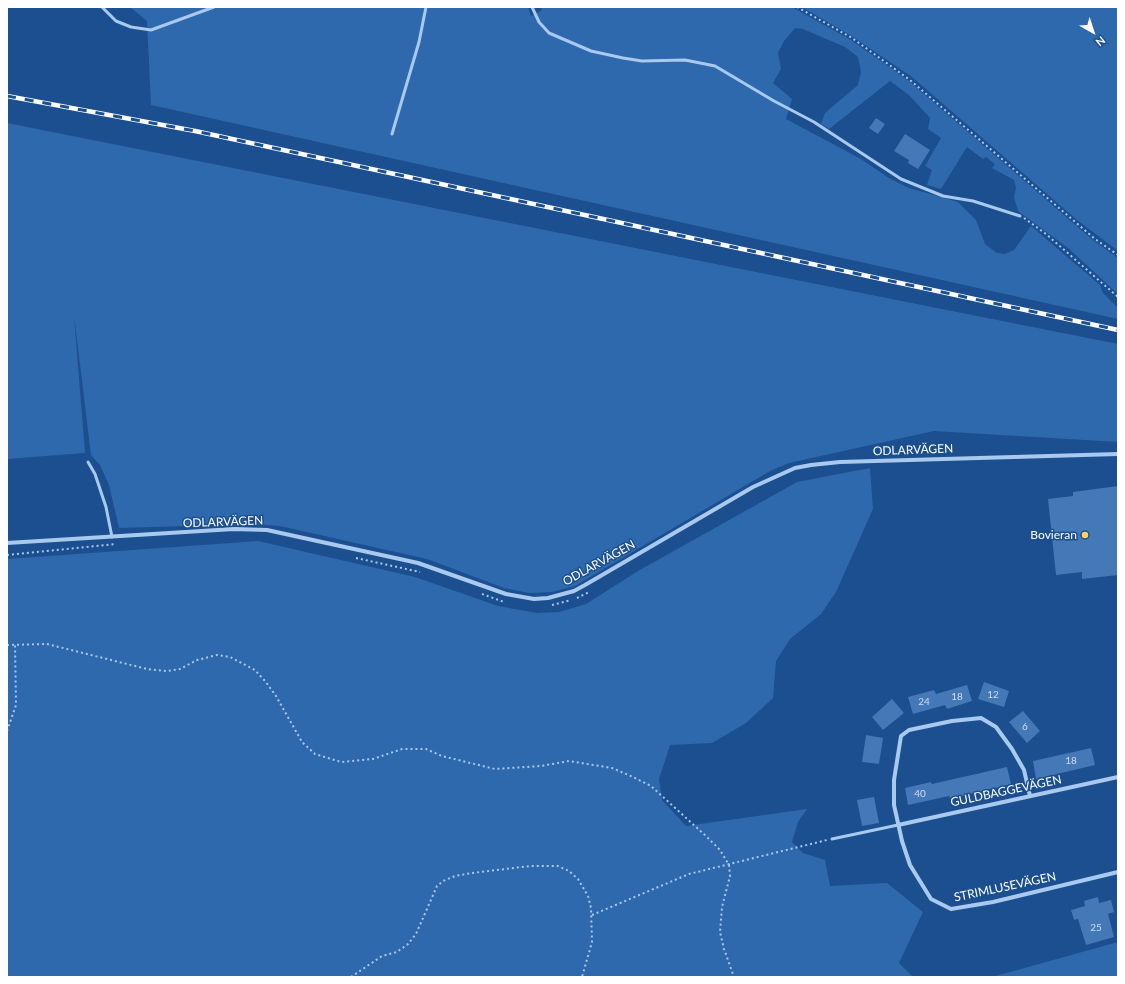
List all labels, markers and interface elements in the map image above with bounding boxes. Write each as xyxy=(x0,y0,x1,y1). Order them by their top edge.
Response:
north arrow xyxy=(1073,12,1113,52)
text: N xyxy=(1093,34,1108,49)
street label: ODLARVÄGEN xyxy=(872,441,954,459)
street label: ODLARVÄGEN xyxy=(182,513,264,531)
place label: Bovieran xyxy=(1030,528,1077,542)
marker: Bovieran xyxy=(1080,530,1090,540)
street label: ODLARVÄGEN xyxy=(560,537,638,589)
house number: 12 xyxy=(987,689,999,701)
house number: 18 xyxy=(951,691,963,703)
house number: 24 xyxy=(918,696,930,708)
house number: 6 xyxy=(1022,721,1028,733)
house number: 18 xyxy=(1065,755,1077,767)
street label: GULDBAGGEVÄGEN xyxy=(949,772,1063,810)
house number: 40 xyxy=(914,788,926,800)
street label: STRIMLUSEVÄGEN xyxy=(953,869,1057,905)
house number: 25 xyxy=(1090,922,1102,934)

